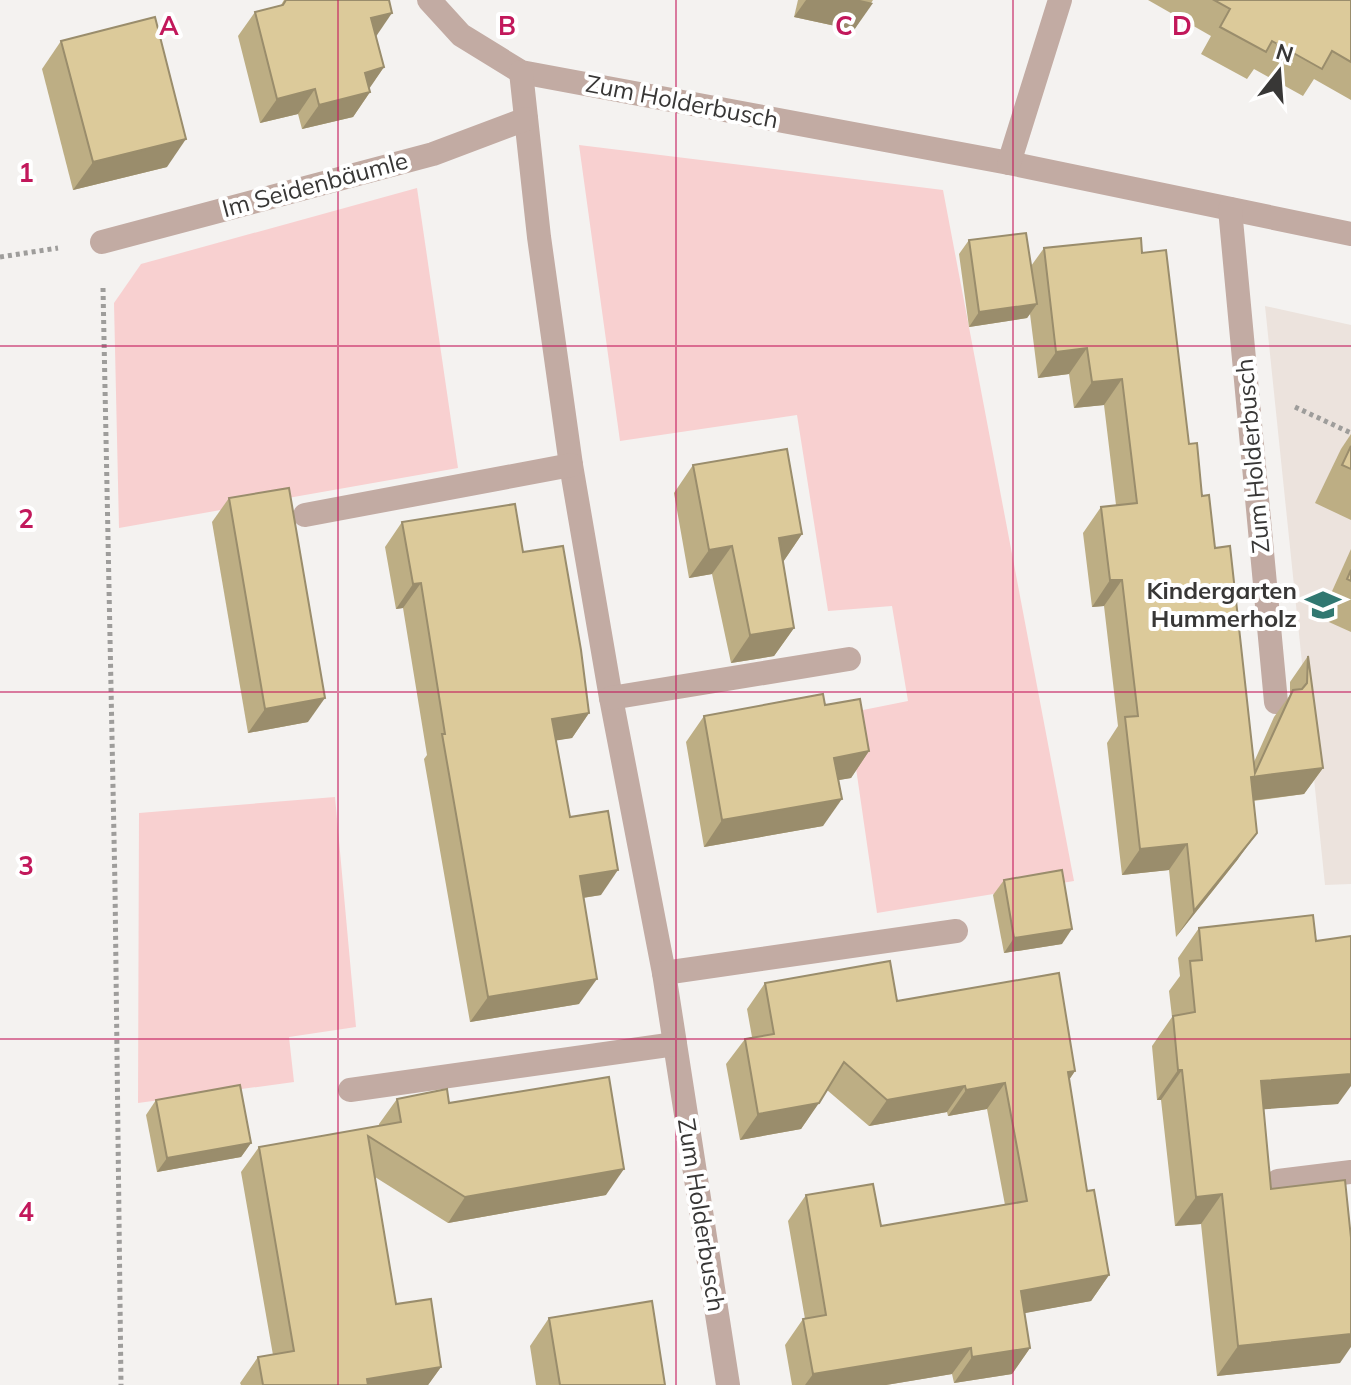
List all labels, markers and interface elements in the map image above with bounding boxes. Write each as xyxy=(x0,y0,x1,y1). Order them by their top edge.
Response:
text: A xyxy=(159,9,179,42)
text: B xyxy=(498,9,516,42)
text: C xyxy=(835,9,853,42)
text: D xyxy=(1172,9,1192,42)
north arrow xyxy=(1239,32,1319,112)
text: N xyxy=(1273,37,1297,69)
street label: Zum Holderbusch xyxy=(583,68,781,134)
street label: Im Seidenbäumle xyxy=(218,145,411,223)
text: 1 xyxy=(18,156,34,189)
street label: Zum Holderbusch xyxy=(1229,357,1275,555)
text: 2 xyxy=(18,502,34,535)
place label: Kindergarten Hummerholz xyxy=(1146,575,1297,633)
school or university icon: Kindergarten Hummerholz xyxy=(1304,586,1342,624)
text: 3 xyxy=(18,849,34,882)
street label: Zum Holderbusch xyxy=(672,1116,732,1314)
text: 4 xyxy=(18,1195,34,1228)

